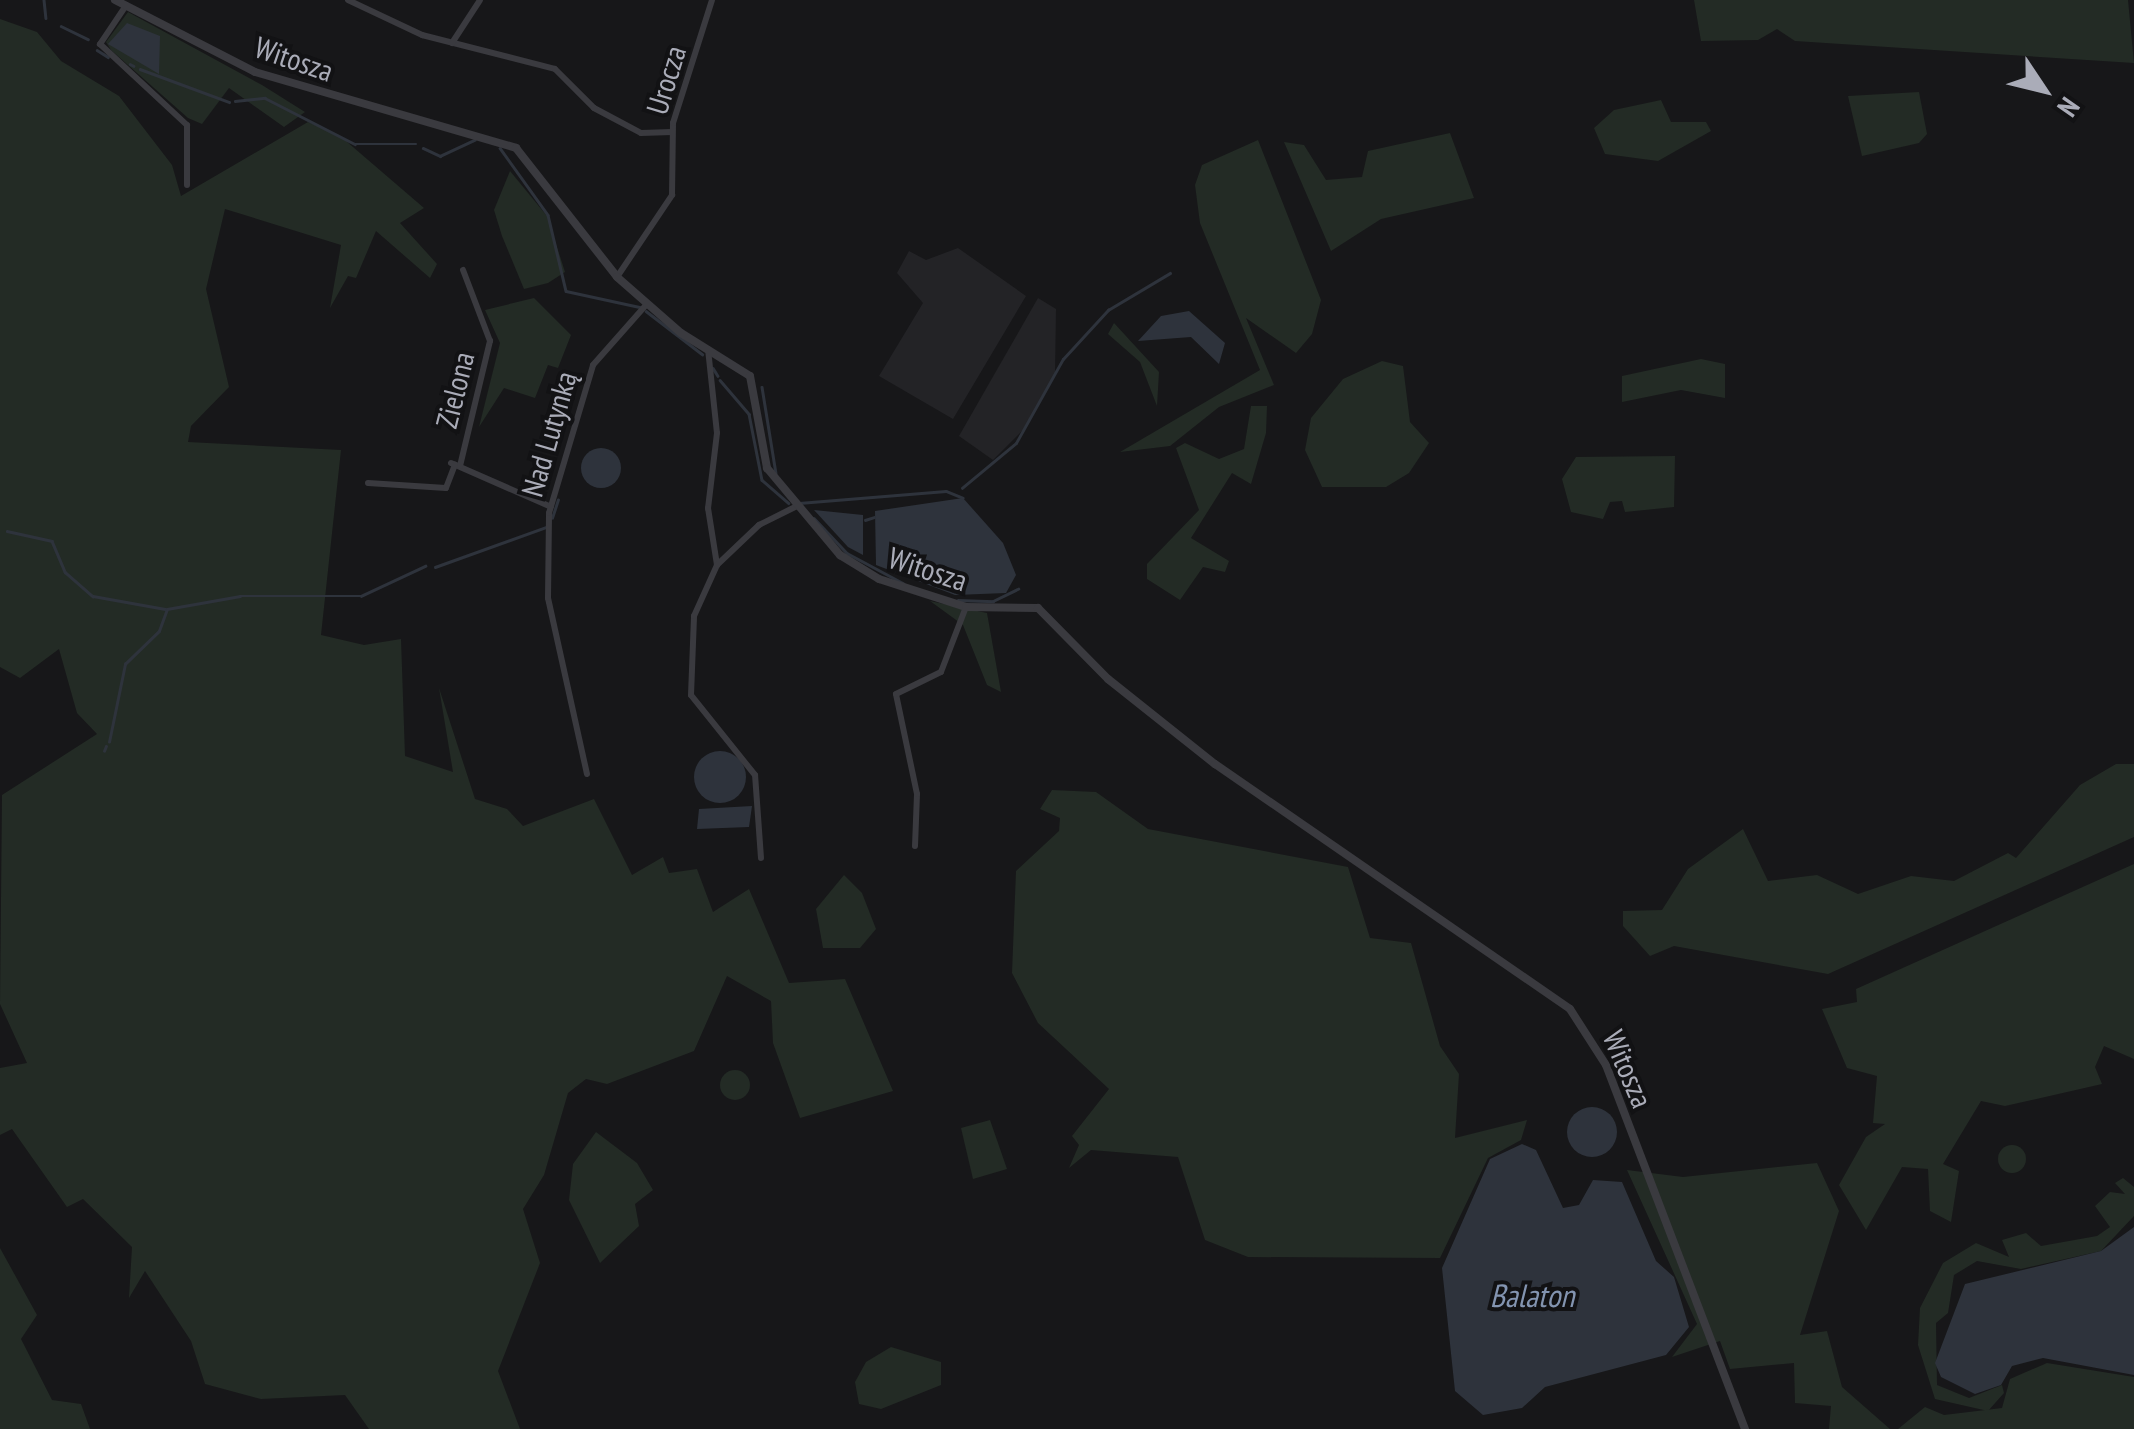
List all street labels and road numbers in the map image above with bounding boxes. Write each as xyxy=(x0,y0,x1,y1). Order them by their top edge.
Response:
street label: Witosza xyxy=(250,29,338,89)
street label: Urocza xyxy=(639,41,693,119)
street label: Zielona xyxy=(428,348,482,432)
street label: Nad Lutynką xyxy=(514,367,584,501)
street label: Witosza xyxy=(884,539,972,599)
street label: Witosza xyxy=(1596,1025,1660,1113)

